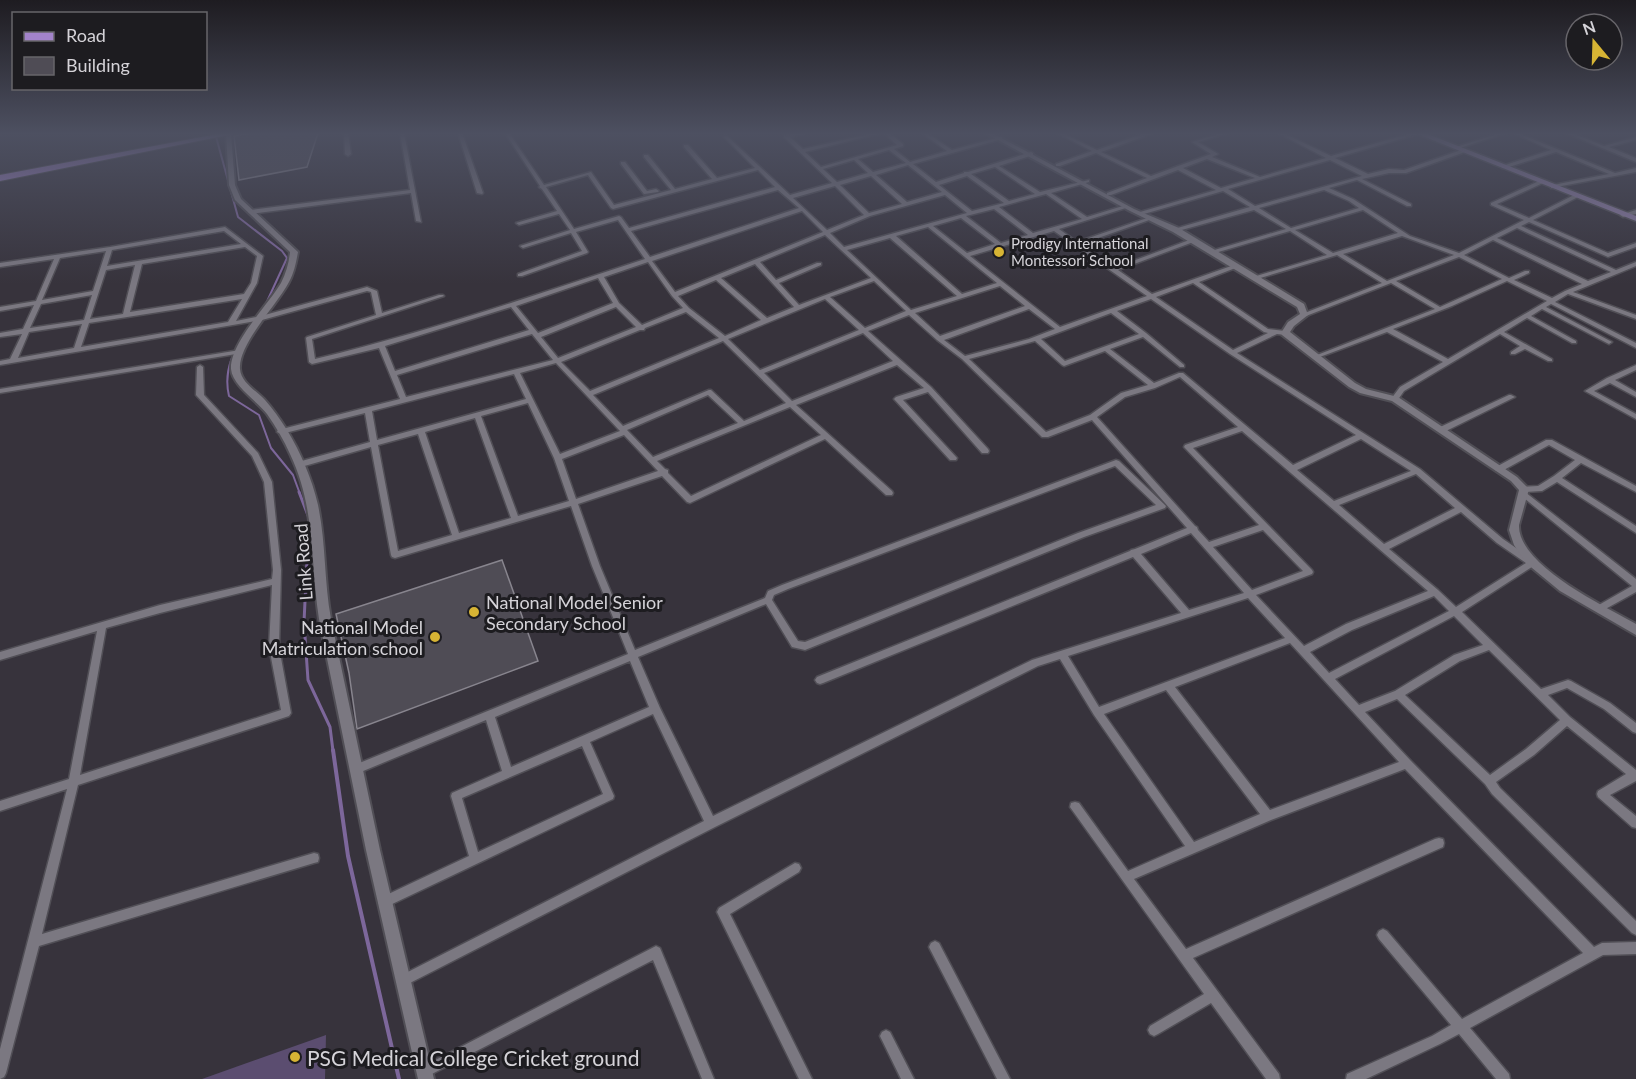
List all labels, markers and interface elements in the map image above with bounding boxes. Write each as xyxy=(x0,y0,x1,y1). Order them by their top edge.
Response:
legend xyxy=(12,12,207,90)
north arrow xyxy=(1564,12,1624,72)
text: N xyxy=(1580,16,1598,38)
text: Road xyxy=(66,24,106,46)
text: Building xyxy=(66,54,130,76)
place label: Prodigy International Montessori School xyxy=(1011,234,1148,269)
marker: Prodigy International Montessori School xyxy=(992,245,1006,259)
street label: Link Road xyxy=(289,523,317,601)
place label: National Model Senior Secondary School xyxy=(486,591,663,634)
marker: National Model Senior Secondary School xyxy=(467,605,481,619)
place label: National Model Matriculation school xyxy=(262,616,423,659)
marker: National Model Matriculation school xyxy=(428,630,442,644)
place label: PSG Medical College Cricket ground xyxy=(307,1045,639,1070)
marker: PSG Medical College Cricket ground xyxy=(288,1050,302,1064)

